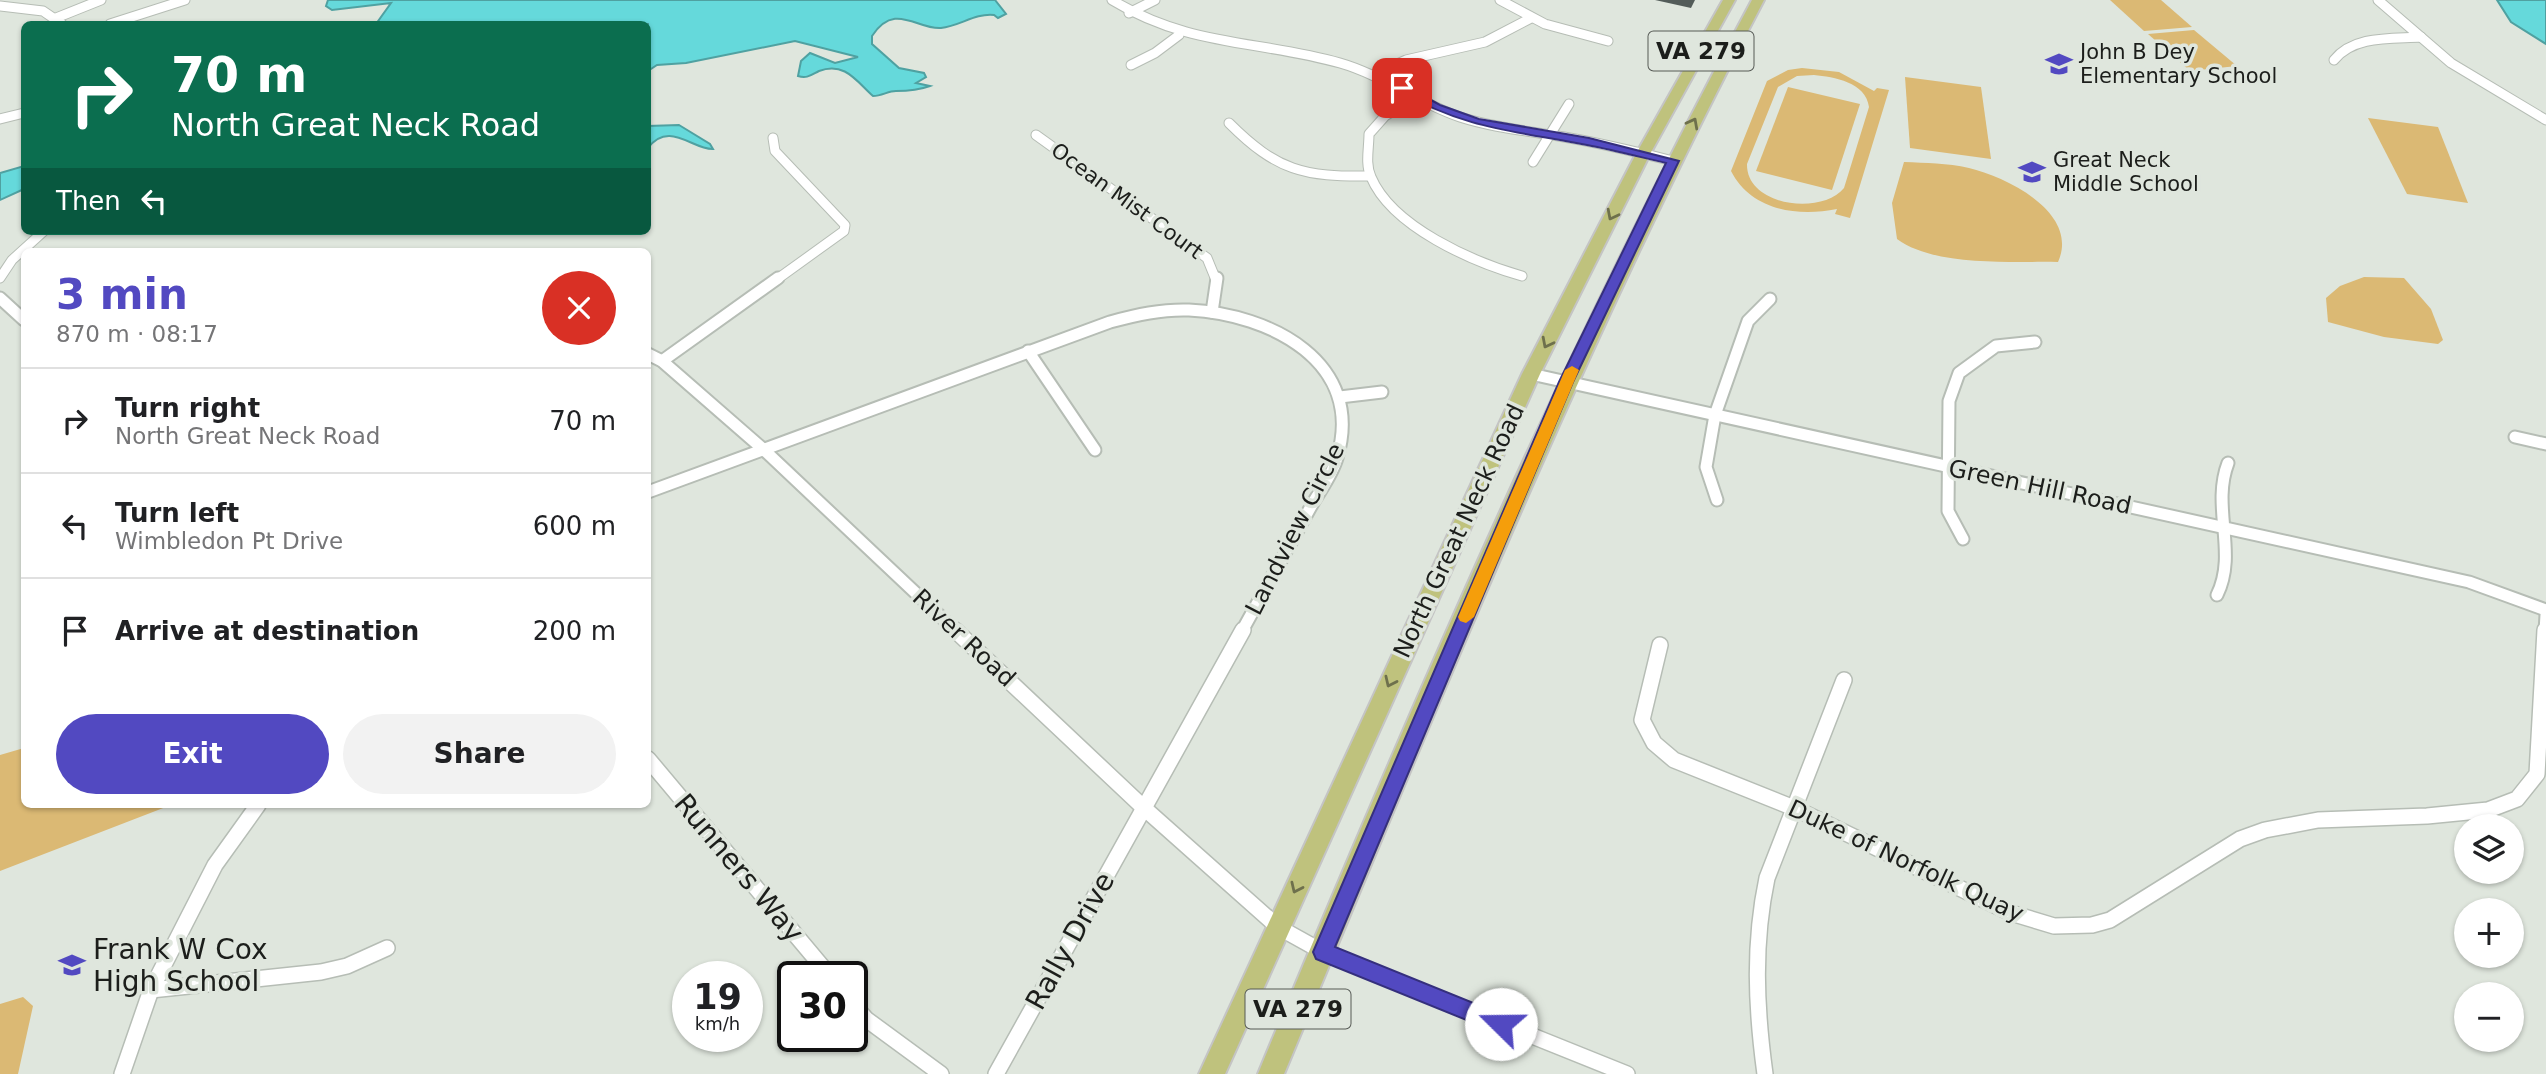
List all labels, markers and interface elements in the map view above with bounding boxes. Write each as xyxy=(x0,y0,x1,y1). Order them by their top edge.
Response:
road number: VA 279 xyxy=(1648,32,1754,70)
place label: John B Dey Elementary School xyxy=(2078,40,2277,88)
text: 70 m xyxy=(171,47,307,104)
icon: right xyxy=(56,49,147,140)
school or university icon: John B Dey Elementary School xyxy=(2044,49,2074,79)
pin xyxy=(1372,58,1432,118)
icon: arrive xyxy=(1383,69,1421,107)
text: North Great Neck Road xyxy=(171,106,540,144)
one-way arrow xyxy=(1685,117,1698,130)
street label: Ocean Mist Court xyxy=(1047,138,1207,264)
place label: Great Neck Middle School xyxy=(2053,148,2199,196)
school or university icon: Great Neck Middle School xyxy=(2017,157,2047,187)
icon: left xyxy=(135,182,173,220)
text: Then xyxy=(56,186,121,216)
one-way arrow xyxy=(1607,208,1621,220)
text: 3 min xyxy=(56,270,188,319)
button: close xyxy=(542,271,616,345)
text: 870 m · 08:17 xyxy=(56,321,218,347)
one-way arrow xyxy=(1541,336,1555,348)
text: Turn right xyxy=(115,393,260,423)
street label: North Great Neck Road xyxy=(1388,400,1530,662)
icon: right xyxy=(56,402,94,440)
text: 70 m xyxy=(549,406,616,436)
text: North Great Neck Road xyxy=(115,423,380,449)
street label: Landview Circle xyxy=(1240,439,1350,619)
street label: Green Hill Road xyxy=(1946,454,2134,520)
text: Turn left xyxy=(115,498,239,528)
icon: left xyxy=(56,507,94,545)
text: 600 m xyxy=(533,511,616,541)
text: Wimbledon Pt Drive xyxy=(115,528,343,554)
street label: River Road xyxy=(907,583,1021,693)
icon: arrive xyxy=(56,612,94,650)
text: Arrive at destination xyxy=(115,616,419,646)
text: 200 m xyxy=(533,616,616,646)
one-way arrow xyxy=(1384,674,1398,687)
button: Exit xyxy=(56,714,329,794)
button: Share xyxy=(343,714,616,794)
street label: Runners Way xyxy=(667,787,811,949)
street label: Duke of Norfolk Quay xyxy=(1784,794,2028,928)
map controls xyxy=(2454,814,2524,1052)
button: layers xyxy=(2454,814,2524,884)
street label: Rally Drive xyxy=(1019,867,1121,1015)
one-way arrow xyxy=(1290,881,1304,894)
button: + xyxy=(2454,898,2524,968)
place label: Frank W Cox High School xyxy=(93,933,268,998)
school or university icon: Frank W Cox High School xyxy=(57,950,87,980)
speed limit sign: 30 xyxy=(777,961,868,1052)
text: 19 xyxy=(693,977,742,1017)
button: − xyxy=(2454,982,2524,1052)
position arrow xyxy=(1464,987,1538,1061)
road number: VA 279 xyxy=(1246,990,1350,1028)
text: km/h xyxy=(695,1013,740,1034)

